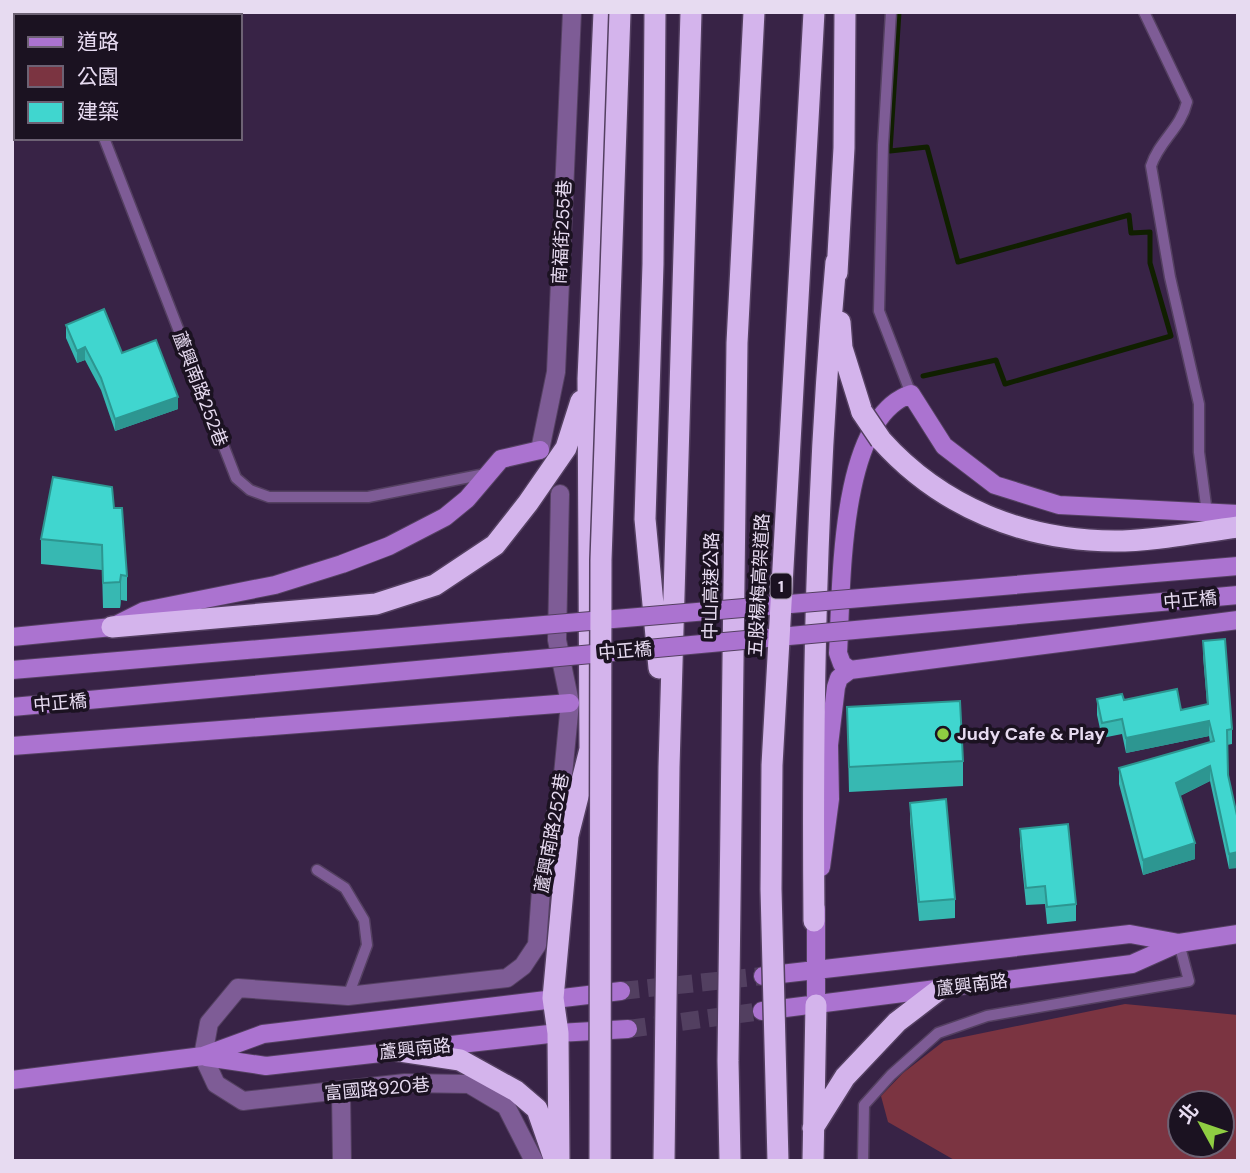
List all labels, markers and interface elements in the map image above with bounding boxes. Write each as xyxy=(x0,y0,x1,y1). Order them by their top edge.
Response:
legend xyxy=(14,14,242,140)
text: 道路 xyxy=(77,28,119,56)
text: 公園 xyxy=(77,63,119,91)
text: 建築 xyxy=(77,98,119,126)
street label: 南福街255巷 xyxy=(547,179,577,285)
street label: 蘆興南路252巷 xyxy=(167,328,233,450)
street label: 五股楊梅高架道路 xyxy=(743,512,775,658)
street label: 中山高速公路 xyxy=(698,532,724,640)
road number: 1 xyxy=(770,573,792,598)
street label: 中正橋 xyxy=(1162,586,1218,614)
street label: 中正橋 xyxy=(597,637,653,665)
street label: 中正橋 xyxy=(32,689,88,717)
place label: Judy Cafe & Play xyxy=(957,722,1105,746)
marker: Judy Cafe & Play xyxy=(935,726,951,742)
street label: 蘆興南路252巷 xyxy=(530,771,574,895)
street label: 蘆興南路 xyxy=(935,969,1009,1001)
street label: 蘆興南路 xyxy=(378,1033,452,1065)
street label: 富國路920巷 xyxy=(323,1072,431,1106)
north arrow xyxy=(1166,1089,1236,1159)
text: 北 xyxy=(1173,1098,1204,1129)

